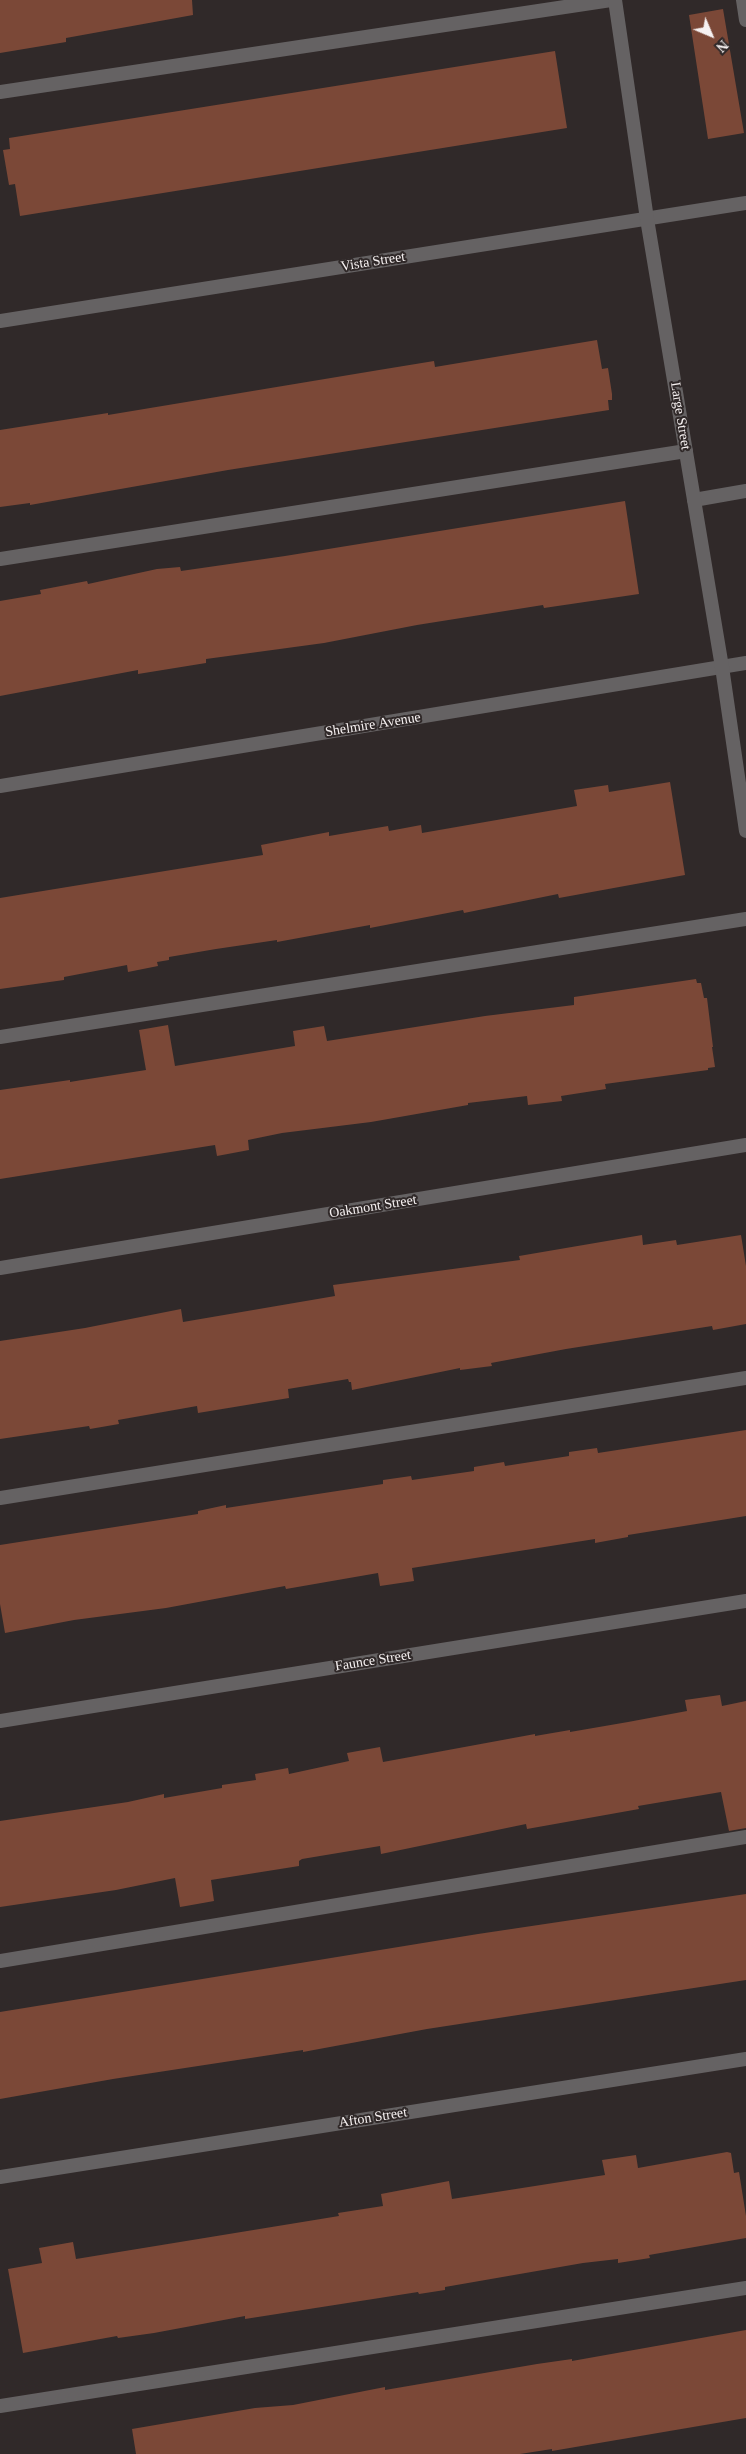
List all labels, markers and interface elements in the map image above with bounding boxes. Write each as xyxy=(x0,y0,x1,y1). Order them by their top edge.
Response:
north arrow xyxy=(686,10,736,60)
text: N xyxy=(713,37,731,55)
street label: Vista Street xyxy=(340,249,406,275)
street label: Large Street xyxy=(666,381,694,451)
street label: Shelmire Avenue xyxy=(324,709,422,741)
street label: Oakmont Street xyxy=(328,1192,418,1222)
street label: Faunce Street xyxy=(334,1647,412,1675)
street label: Afton Street xyxy=(338,2104,408,2132)

